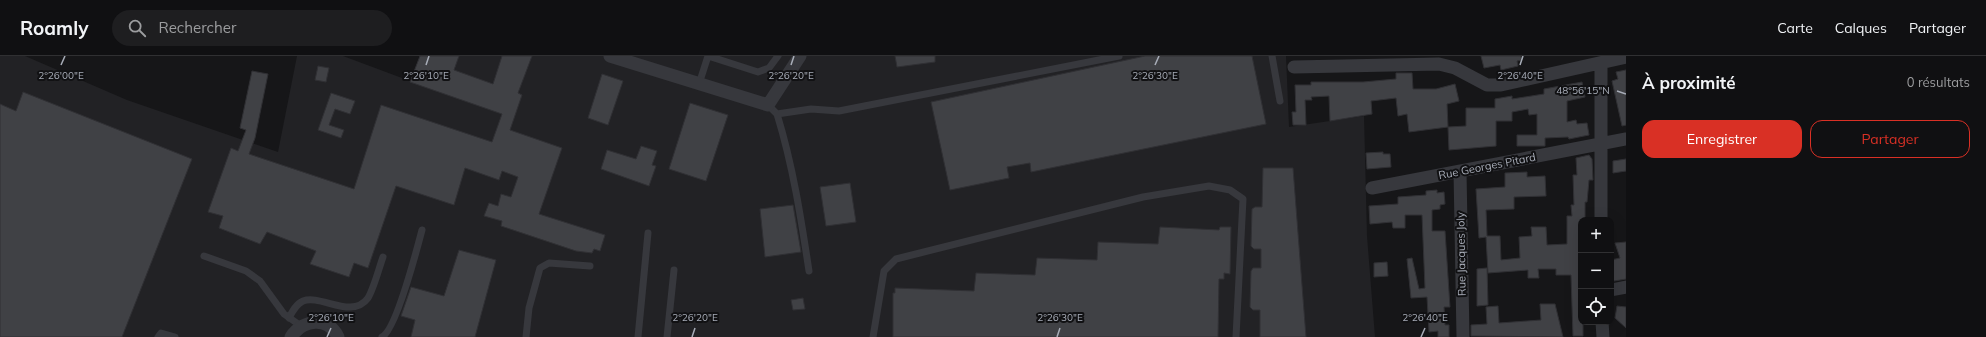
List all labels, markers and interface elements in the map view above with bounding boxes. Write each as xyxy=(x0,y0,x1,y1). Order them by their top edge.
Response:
search box xyxy=(112,10,392,46)
text: Roamly xyxy=(20,16,88,40)
icon: search xyxy=(126,17,148,39)
text: Rechercher xyxy=(158,18,236,37)
text: Carte xyxy=(1777,19,1813,37)
text: Calques xyxy=(1835,19,1887,37)
text: Partager xyxy=(1909,19,1966,37)
text: 2°26'00"E xyxy=(38,69,84,82)
text: 2°26'10"E xyxy=(403,69,449,82)
text: 2°26'20"E xyxy=(768,69,814,82)
text: 2°26'30"E xyxy=(1132,69,1178,82)
text: 2°26'40"E xyxy=(1497,69,1543,82)
text: À proximité xyxy=(1642,72,1736,93)
text: 0 résultats xyxy=(1907,74,1970,90)
text: 48°56'15"N xyxy=(1556,84,1610,97)
button: Enregistrer xyxy=(1642,120,1802,158)
button: Partager xyxy=(1810,120,1970,158)
street label: Rue Georges Pitard xyxy=(1437,150,1537,182)
street label: Rue Jacques Joly xyxy=(1453,212,1469,296)
map controls xyxy=(1578,217,1614,325)
button: + xyxy=(1578,217,1614,253)
button: − xyxy=(1578,253,1614,289)
button: locate xyxy=(1578,289,1614,325)
text: 2°26'10"E xyxy=(308,311,354,324)
text: 2°26'20"E xyxy=(672,311,718,324)
text: 2°26'30"E xyxy=(1037,311,1083,324)
text: 2°26'40"E xyxy=(1402,311,1448,324)

